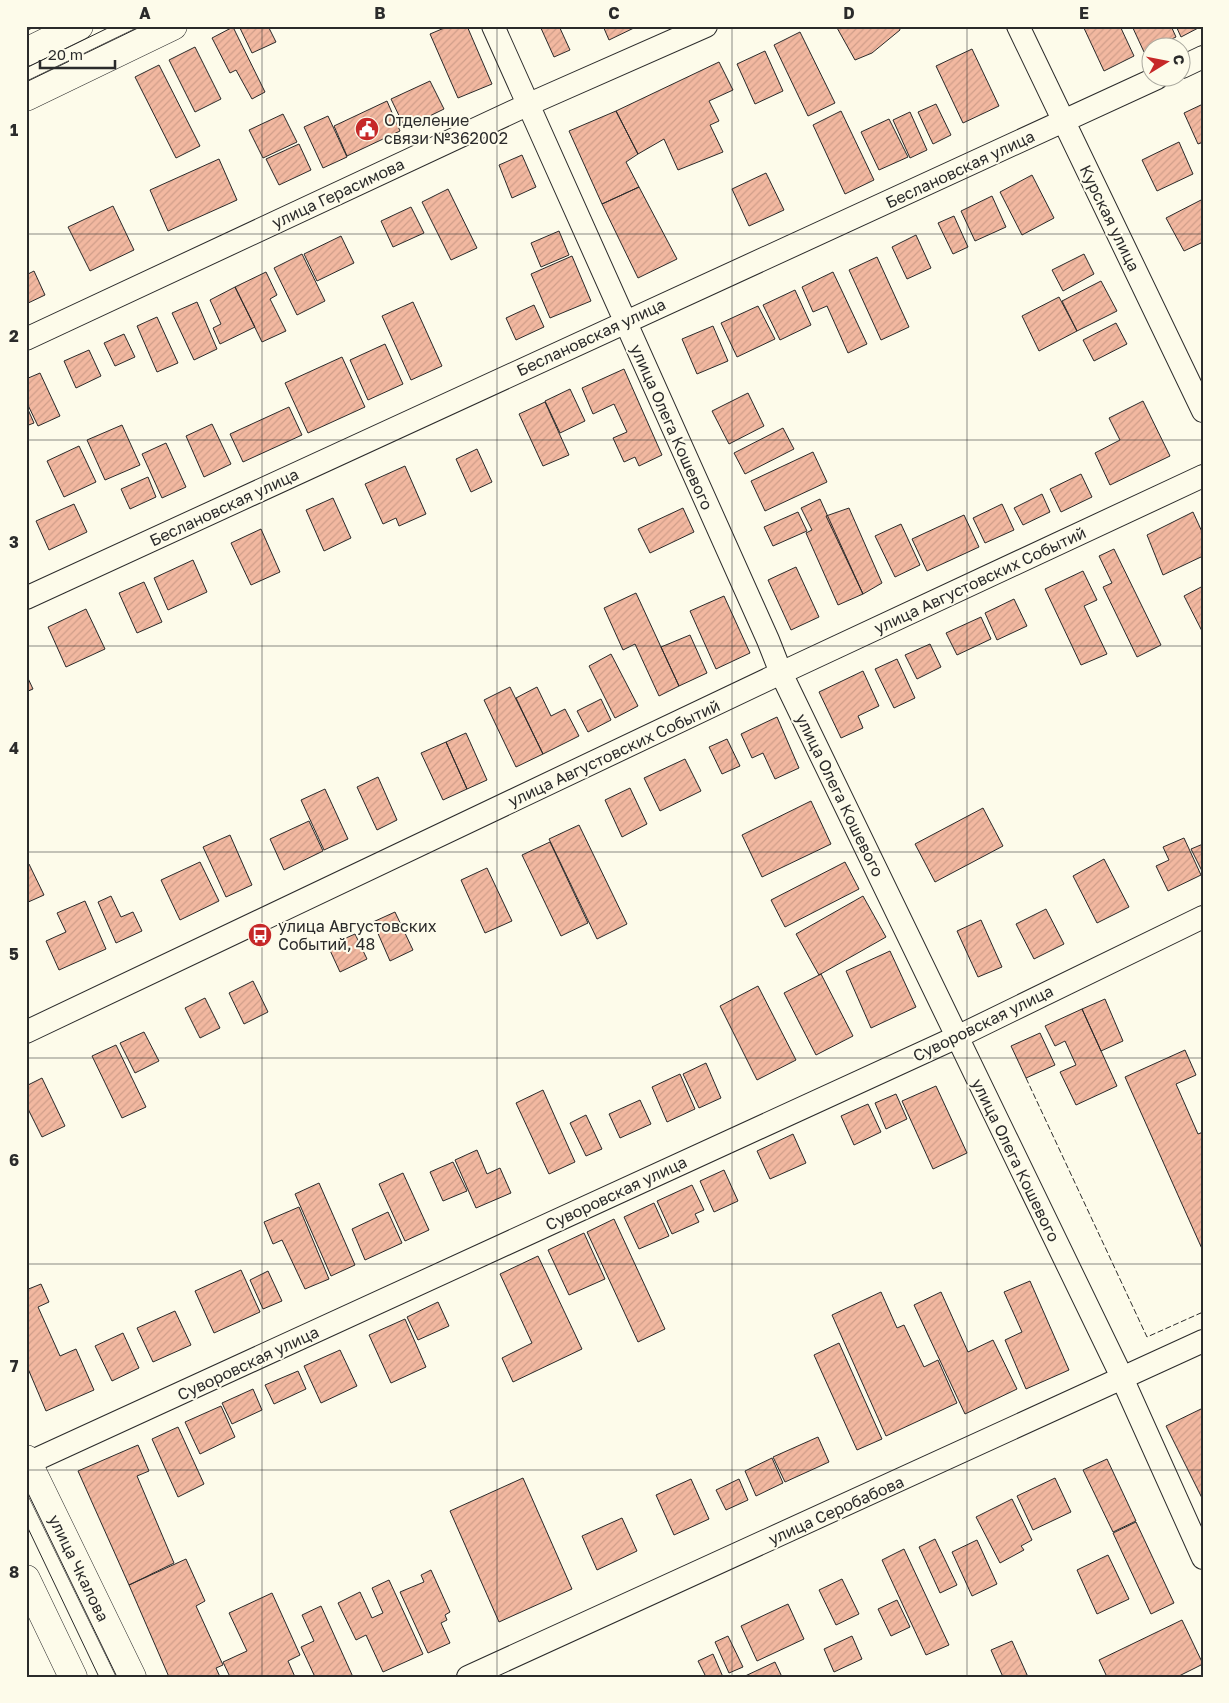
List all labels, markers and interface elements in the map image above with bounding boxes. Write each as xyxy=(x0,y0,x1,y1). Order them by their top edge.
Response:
text: A xyxy=(139,3,151,23)
text: B xyxy=(374,3,386,23)
text: C xyxy=(608,3,620,23)
text: D xyxy=(843,3,855,23)
text: E xyxy=(1079,3,1089,23)
scale bar xyxy=(40,38,115,70)
north arrow xyxy=(1142,38,1192,88)
text: 20 m xyxy=(48,45,83,63)
text: С xyxy=(1170,53,1189,66)
place label: Отделение связи №362002 xyxy=(384,110,508,148)
public building icon: Отделение связи №362002 xyxy=(354,116,380,142)
text: 1 xyxy=(10,120,18,140)
street label: Беслановская улица xyxy=(882,126,1038,212)
street label: улица Герасимова xyxy=(269,154,407,232)
street label: Курская улица xyxy=(1076,161,1144,275)
street label: Беслановская улица xyxy=(513,294,669,380)
text: 2 xyxy=(9,326,19,346)
street label: улица Олега Кошевого xyxy=(626,341,718,513)
street label: Беслановская улица xyxy=(146,464,302,550)
street label: улица Августовских Событий xyxy=(871,522,1089,638)
text: 3 xyxy=(9,532,19,552)
street label: улица Августовских Событий xyxy=(505,695,723,811)
street label: улица Олега Кошевого xyxy=(792,710,888,880)
text: 4 xyxy=(9,738,19,758)
place label: улица Августовских Событий, 48 xyxy=(278,916,437,954)
bus stop icon: улица Августовских Событий, 48 xyxy=(247,922,273,948)
text: 5 xyxy=(9,944,19,964)
street label: Суворовская улица xyxy=(910,980,1056,1066)
street label: улица Олега Кошевого xyxy=(968,1075,1064,1245)
text: 6 xyxy=(9,1150,19,1170)
street label: Суворовская улица xyxy=(542,1151,690,1235)
street label: Суворовская улица xyxy=(174,1321,322,1405)
text: 7 xyxy=(10,1356,19,1376)
street label: улица Серобабова xyxy=(765,1471,907,1549)
street label: улица Чкалова xyxy=(44,1511,114,1625)
text: 8 xyxy=(9,1562,19,1582)

